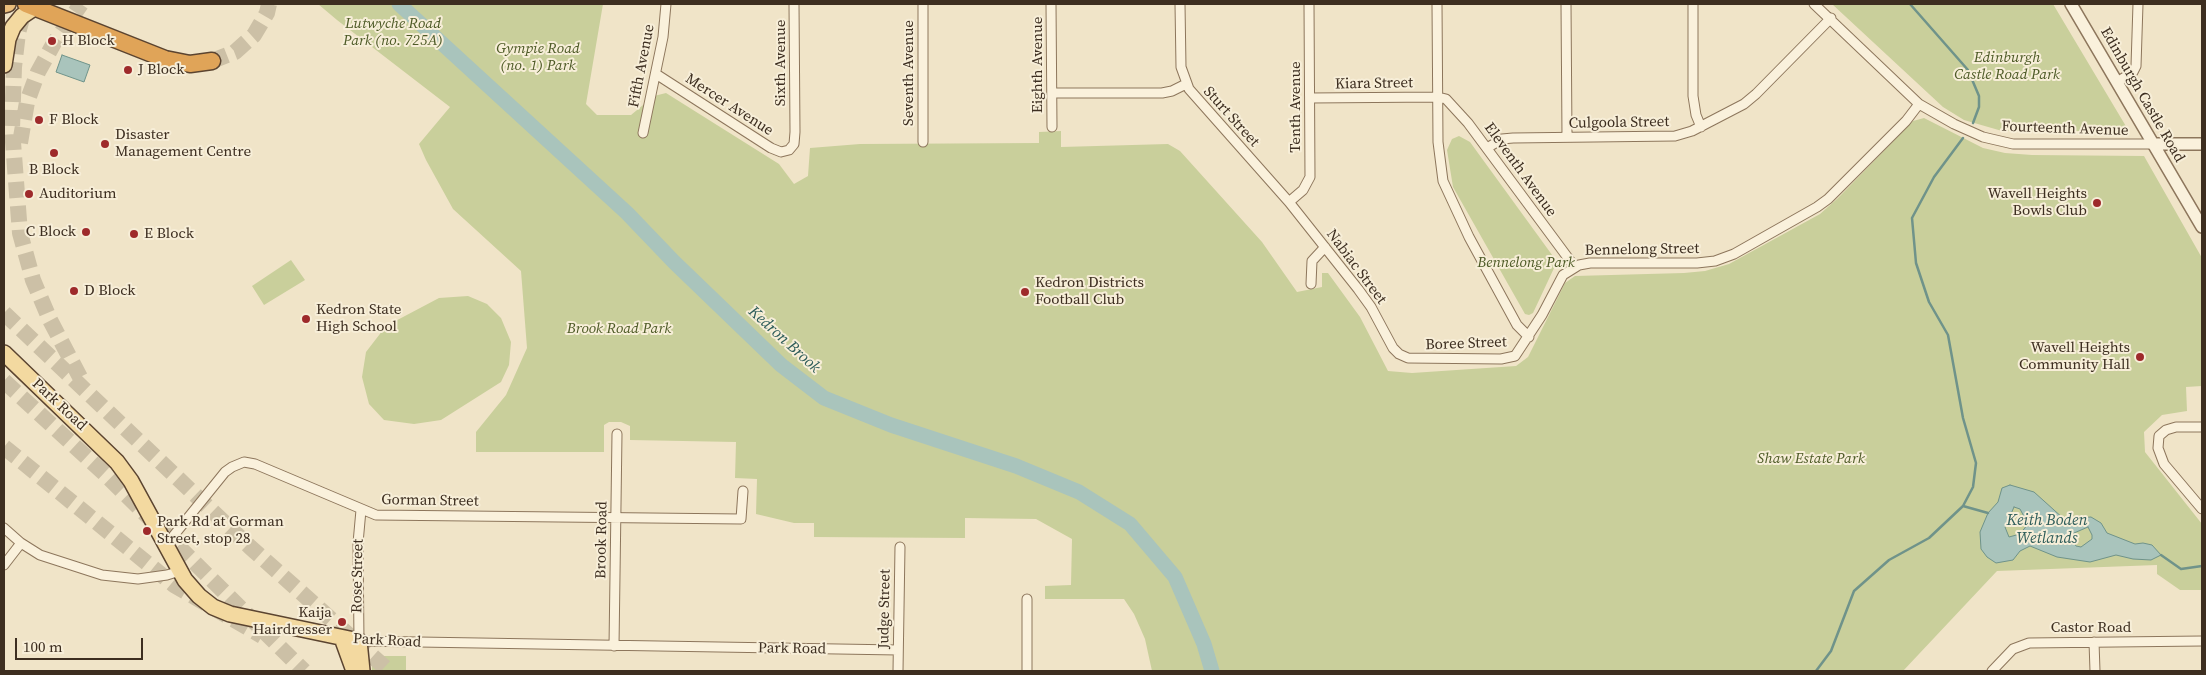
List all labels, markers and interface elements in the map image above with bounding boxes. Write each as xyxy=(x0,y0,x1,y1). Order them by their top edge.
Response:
park label: Lutwyche Road Park (no. 725A) xyxy=(343,15,443,50)
street label: Eighth Avenue xyxy=(1029,17,1047,113)
street label: Sixth Avenue xyxy=(772,20,790,106)
street label: Seventh Avenue xyxy=(900,20,918,126)
street label: Fifth Avenue xyxy=(625,23,659,109)
street label: Edinburgh Castle Road xyxy=(2096,24,2188,166)
place label: H Block xyxy=(62,32,115,50)
marker: H Block xyxy=(46,35,58,47)
park label: Gympie Road (no. 1) Park xyxy=(496,40,580,75)
park label: Edinburgh Castle Road Park xyxy=(1954,49,2060,84)
place label: J Block xyxy=(138,61,184,79)
street label: Tenth Avenue xyxy=(1287,61,1305,153)
marker: J Block xyxy=(122,64,134,76)
street label: Mercer Avenue xyxy=(682,70,776,140)
street label: Kiara Street xyxy=(1335,74,1413,94)
street label: Sturt Street xyxy=(1199,83,1263,151)
place label: F Block xyxy=(49,111,99,129)
street label: Culgoola Street xyxy=(1569,113,1669,133)
marker: F Block xyxy=(33,114,45,126)
street label: Fourteenth Avenue xyxy=(2001,118,2129,140)
street label: Eleventh Avenue xyxy=(1480,120,1560,220)
place label: Disaster Management Centre xyxy=(115,126,251,161)
marker: Disaster Management Centre xyxy=(99,138,111,150)
marker: B Block xyxy=(48,147,60,159)
place label: B Block xyxy=(29,161,79,179)
place label: Auditorium xyxy=(39,185,116,203)
place label: Wavell Heights Bowls Club xyxy=(1987,185,2087,220)
marker: Auditorium xyxy=(23,188,35,200)
marker: Wavell Heights Bowls Club xyxy=(2091,197,2103,209)
place label: C Block xyxy=(26,223,76,241)
place label: E Block xyxy=(144,225,194,243)
marker: C Block xyxy=(80,226,92,238)
street label: Nabiac Street xyxy=(1322,226,1390,308)
marker: E Block xyxy=(128,228,140,240)
street label: Bennelong Street xyxy=(1585,240,1699,260)
park label: Bennelong Park xyxy=(1477,254,1575,272)
place label: Kedron Districts Football Club xyxy=(1035,274,1144,309)
place label: D Block xyxy=(84,282,135,300)
marker: D Block xyxy=(68,285,80,297)
marker: Kedron Districts Football Club xyxy=(1019,286,1031,298)
place label: Kedron State High School xyxy=(316,301,401,336)
water label: Kedron Brook xyxy=(744,303,824,377)
marker: Kedron State High School xyxy=(300,313,312,325)
park label: Brook Road Park xyxy=(567,320,671,338)
street label: Boree Street xyxy=(1425,334,1507,354)
place label: Wavell Heights Community Hall xyxy=(2019,339,2130,374)
marker: Wavell Heights Community Hall xyxy=(2134,351,2146,363)
street label: Park Road xyxy=(28,375,90,435)
park label: Shaw Estate Park xyxy=(1757,450,1865,468)
street label: Gorman Street xyxy=(381,491,479,511)
street label: Brook Road xyxy=(592,501,612,579)
water label: Keith Boden Wetlands xyxy=(2007,511,2087,549)
place label: Park Rd at Gorman Street, stop 28 xyxy=(157,513,284,548)
marker: Park Rd at Gorman Street, stop 28 xyxy=(141,525,153,537)
street label: Rose Street xyxy=(348,539,368,613)
street label: Judge Street xyxy=(875,569,895,649)
place label: Kaija Hairdresser xyxy=(253,604,332,639)
marker: Kaija Hairdresser xyxy=(336,616,348,628)
street label: Castor Road xyxy=(2051,619,2131,637)
scale bar xyxy=(18,628,145,660)
street label: Park Road xyxy=(352,630,422,652)
text: 100 m xyxy=(23,636,63,657)
street label: Park Road xyxy=(758,639,826,659)

